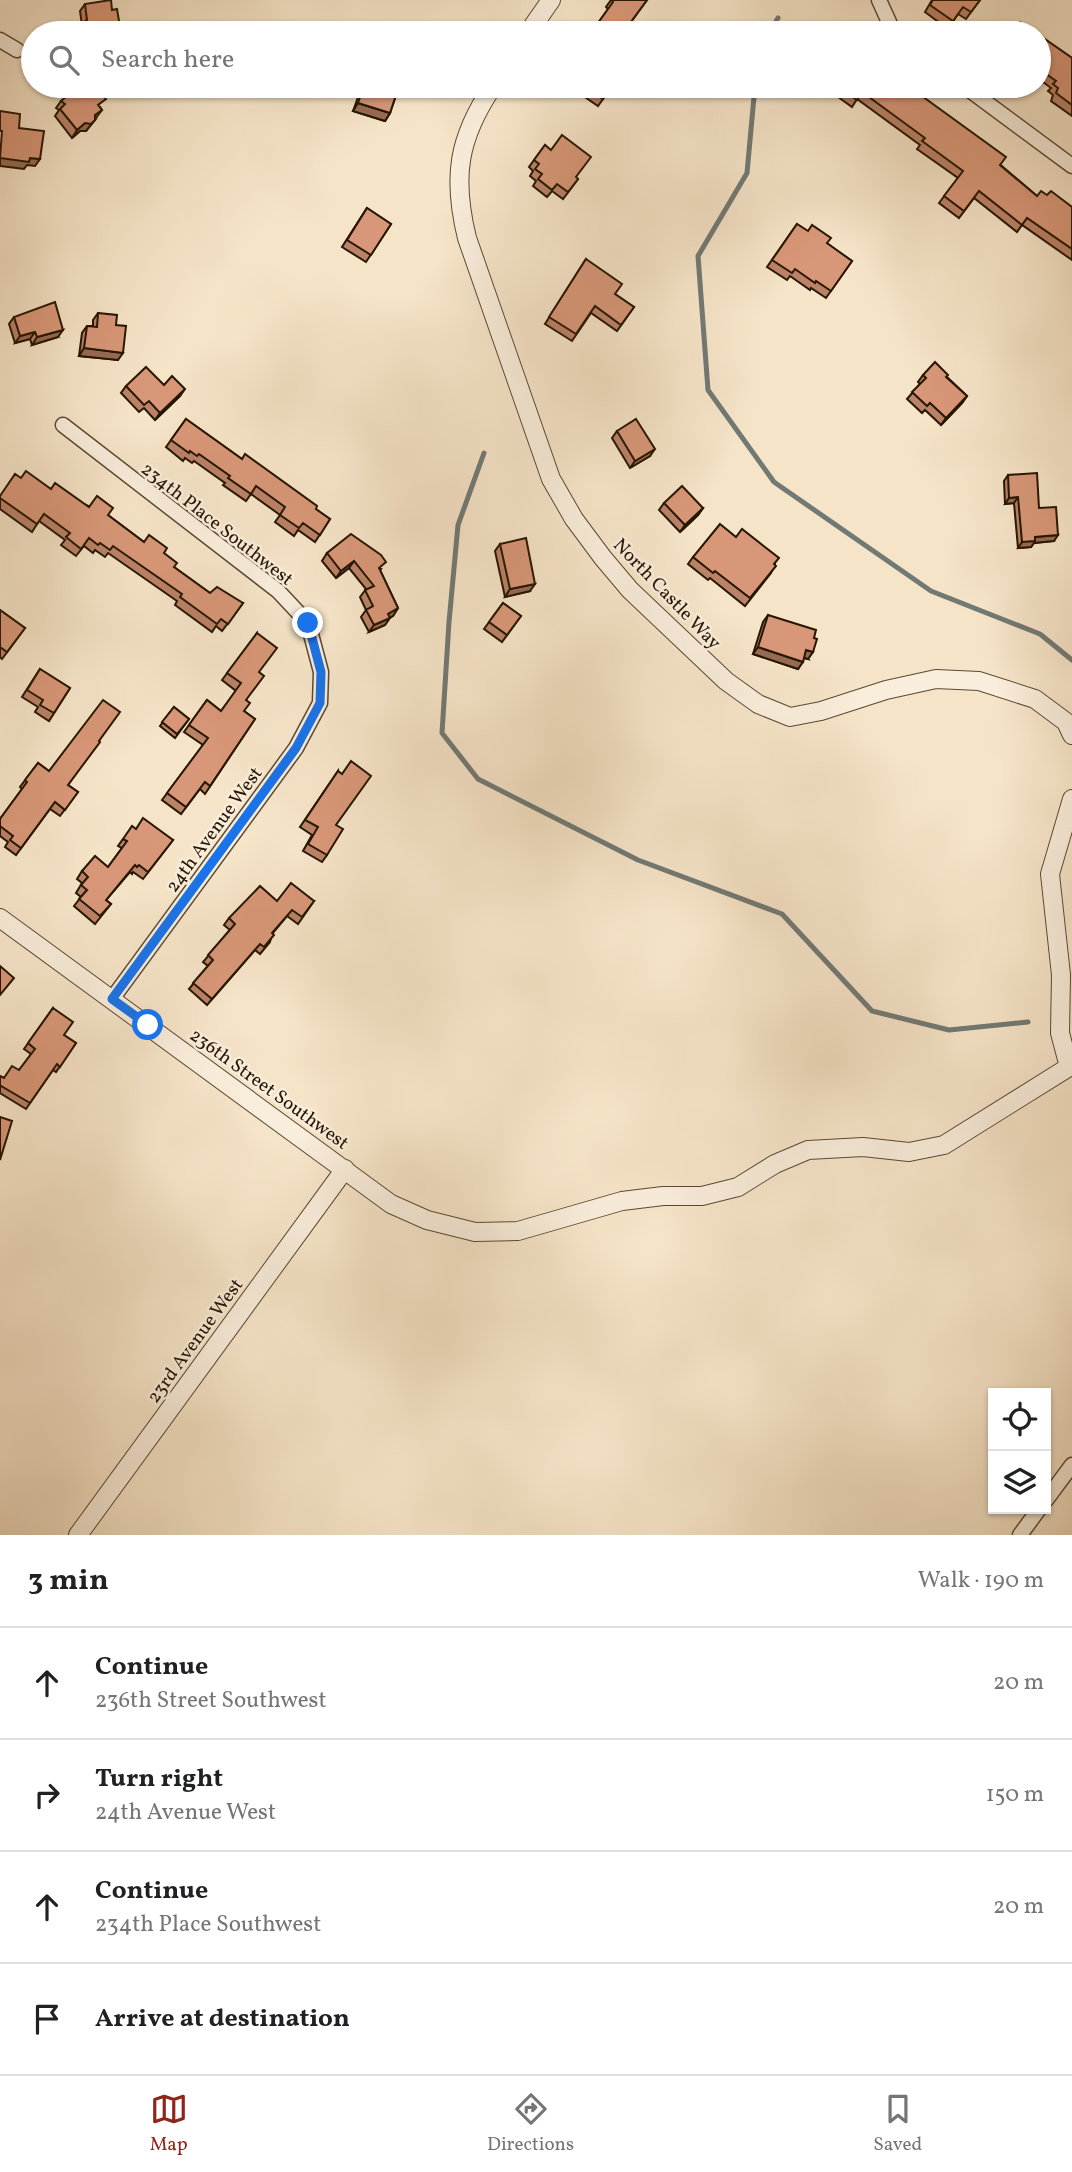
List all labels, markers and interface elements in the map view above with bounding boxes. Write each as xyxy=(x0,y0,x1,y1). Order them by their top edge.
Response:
search box xyxy=(21,21,1051,98)
icon: search xyxy=(45,41,83,79)
text: Search here xyxy=(101,42,234,78)
street label: 234th Place Southwest xyxy=(135,457,299,593)
street label: North Castle Way xyxy=(607,533,726,656)
route end xyxy=(292,607,323,638)
street label: 24th Avenue West xyxy=(160,762,269,898)
route start xyxy=(132,1009,163,1040)
street label: 236th Street Southwest xyxy=(184,1023,354,1157)
street label: 23rd Avenue West xyxy=(141,1273,250,1409)
map controls xyxy=(988,1388,1051,1514)
button: locate xyxy=(988,1388,1051,1451)
button: layers xyxy=(988,1451,1051,1514)
text: 3 min xyxy=(28,1560,109,1602)
text: Walk · 190 m xyxy=(918,1565,1044,1597)
text: Continue xyxy=(95,1649,208,1685)
icon: ahead xyxy=(28,1664,66,1702)
text: 20 m xyxy=(993,1667,1044,1699)
text: 236th Street Southwest xyxy=(95,1685,327,1717)
text: Turn right xyxy=(95,1761,223,1797)
icon: right xyxy=(28,1776,66,1814)
text: 150 m xyxy=(986,1779,1044,1811)
text: 24th Avenue West xyxy=(95,1797,276,1829)
text: Continue xyxy=(95,1873,208,1909)
icon: ahead xyxy=(28,1888,66,1926)
text: 20 m xyxy=(993,1891,1044,1923)
text: 234th Place Southwest xyxy=(95,1909,321,1941)
icon: arrive xyxy=(28,2000,66,2038)
text: Arrive at destination xyxy=(95,2001,350,2037)
tab: Map xyxy=(150,2090,188,2158)
tab: Directions xyxy=(487,2090,574,2158)
tab: Saved xyxy=(873,2090,922,2158)

